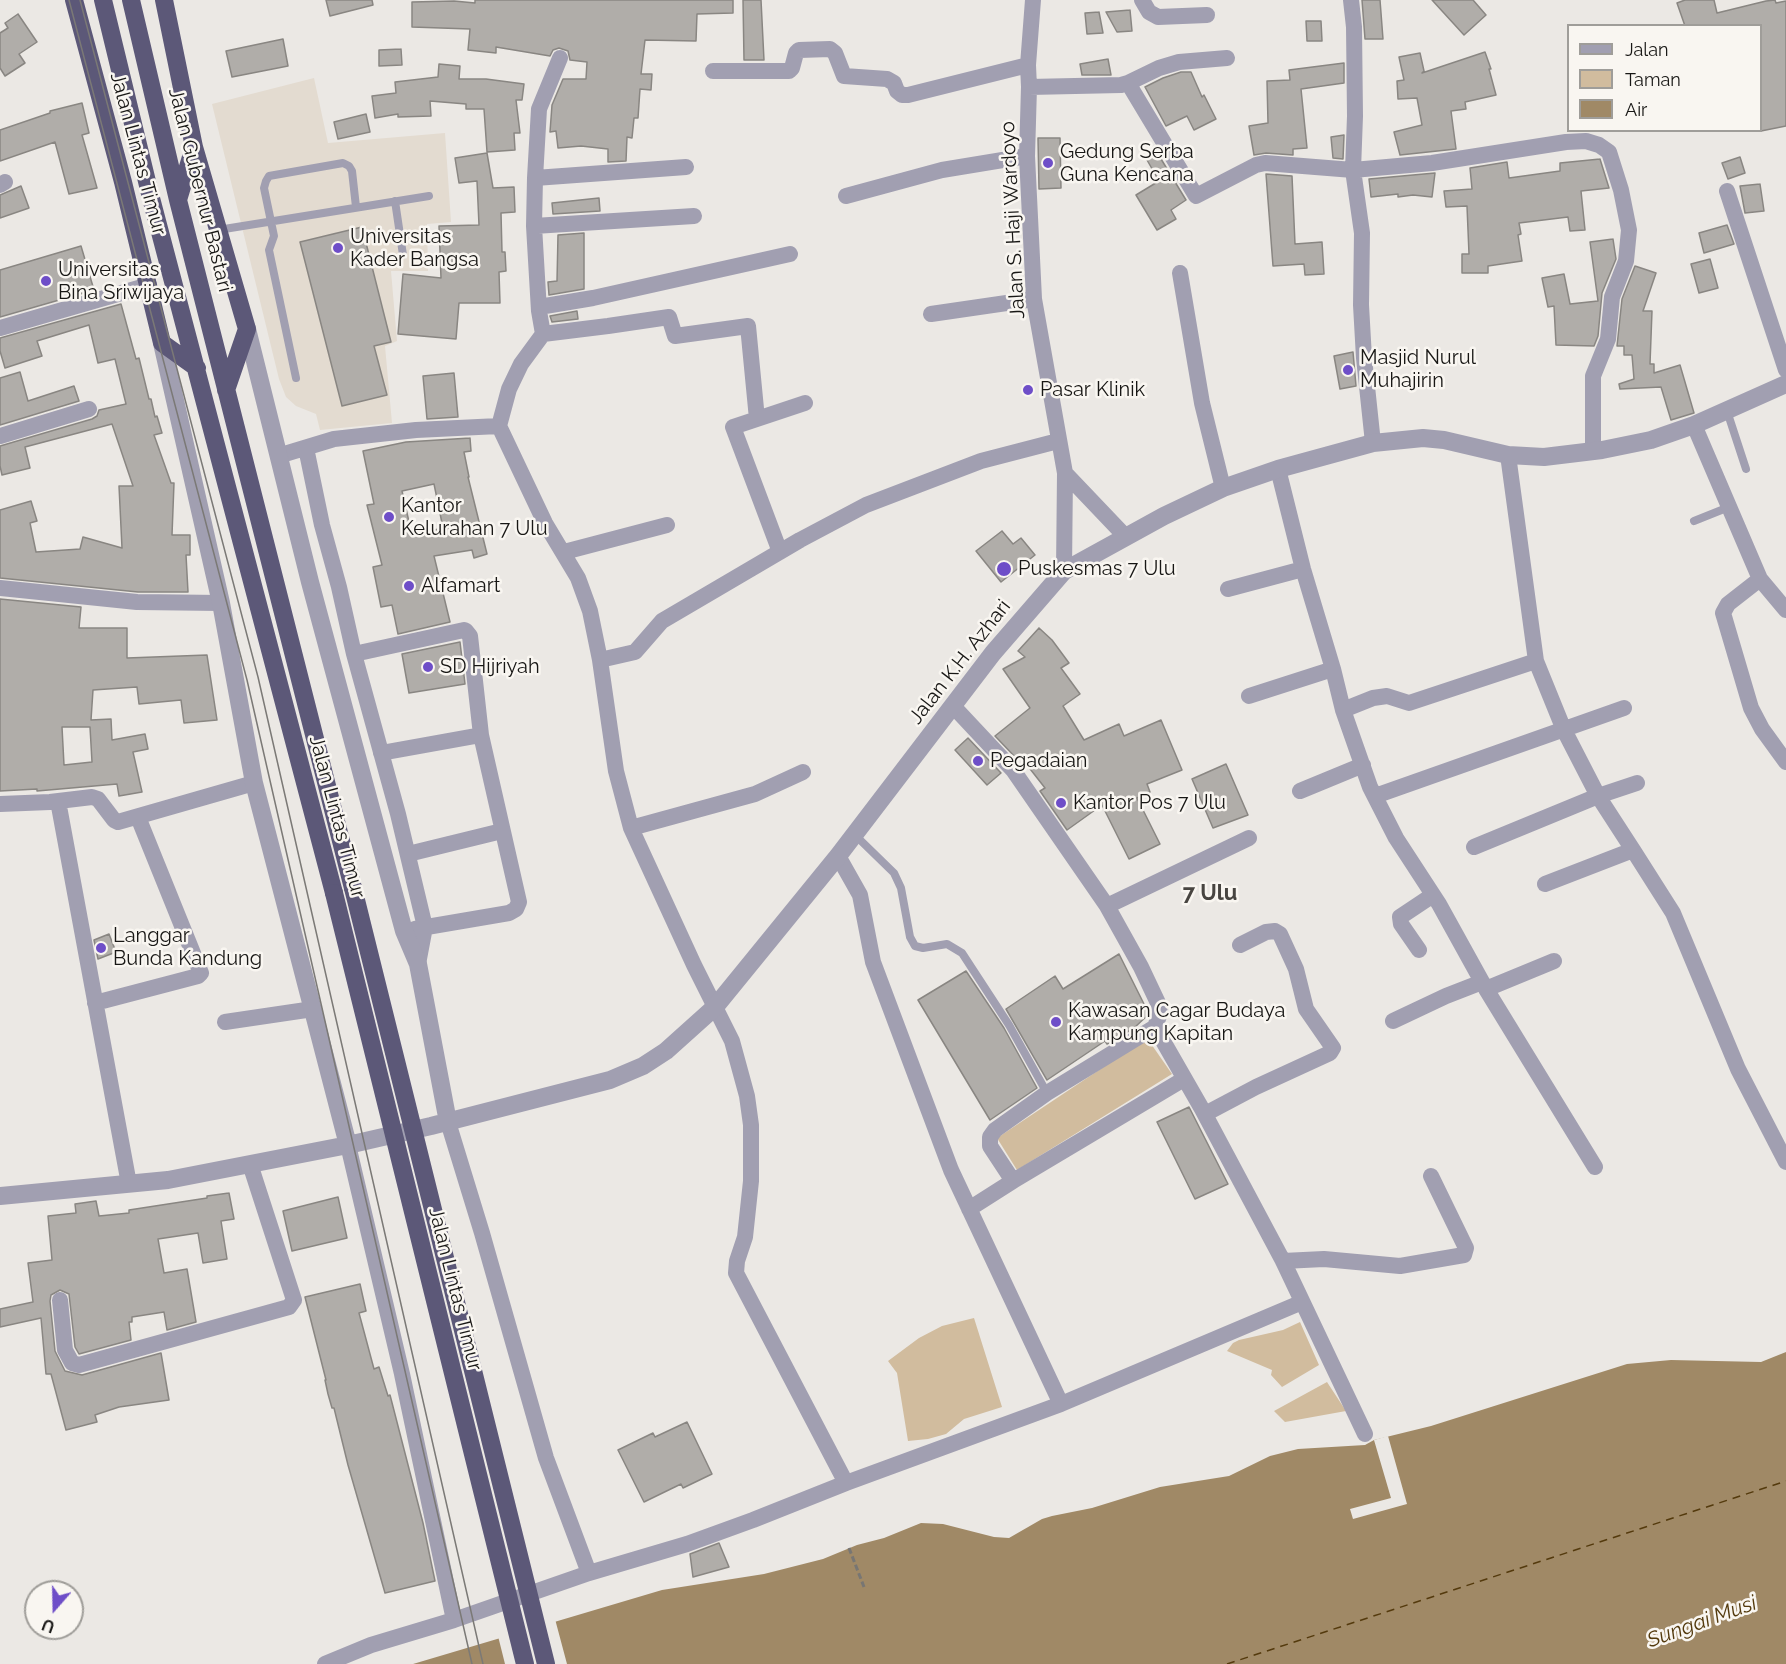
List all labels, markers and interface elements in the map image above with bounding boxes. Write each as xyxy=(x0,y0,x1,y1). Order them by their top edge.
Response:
legend xyxy=(1567,24,1762,132)
text: Jalan xyxy=(1625,39,1669,60)
text: Taman xyxy=(1625,69,1681,90)
street label: Jalan Lintas Timur xyxy=(105,70,171,238)
street label: Jalan Gubernur Bastari xyxy=(163,86,237,294)
text: Air xyxy=(1625,99,1647,120)
street label: Jalan S. Haji Wardoyo xyxy=(996,121,1030,319)
place label: Gedung Serba Guna Kencana xyxy=(1060,140,1194,187)
marker: Gedung Serba Guna Kencana xyxy=(1041,156,1055,170)
place label: Universitas Kader Bangsa xyxy=(350,225,479,272)
marker: Universitas Kader Bangsa xyxy=(331,241,345,255)
place label: Universitas Bina Sriwijaya xyxy=(58,258,184,305)
marker: Universitas Bina Sriwijaya xyxy=(39,274,53,288)
place label: Masjid Nurul Muhajirin xyxy=(1360,346,1476,393)
marker: Masjid Nurul Muhajirin xyxy=(1341,363,1355,377)
place label: Pasar Klinik xyxy=(1040,378,1145,402)
marker: Pasar Klinik xyxy=(1021,383,1035,397)
place label: Kantor Kelurahan 7 Ulu xyxy=(401,494,548,541)
marker: Kantor Kelurahan 7 Ulu xyxy=(382,510,396,524)
place label: Puskesmas 7 Ulu xyxy=(1018,557,1176,581)
marker: Puskesmas 7 Ulu xyxy=(995,560,1013,578)
place label: Alfamart xyxy=(421,574,500,598)
marker: Alfamart xyxy=(402,579,416,593)
street label: Jalan K.H. Azhari xyxy=(904,595,1016,729)
place label: SD Hijriyah xyxy=(440,655,540,679)
marker: SD Hijriyah xyxy=(421,660,435,674)
street label: Jalan Lintas Timur xyxy=(304,733,370,901)
place label: Pegadaian xyxy=(990,749,1088,773)
marker: Pegadaian xyxy=(971,754,985,768)
place label: Kantor Pos 7 Ulu xyxy=(1073,791,1226,815)
marker: Kantor Pos 7 Ulu xyxy=(1054,796,1068,810)
district label: 7 Ulu xyxy=(1183,880,1237,906)
place label: Langgar Bunda Kandung xyxy=(113,924,262,971)
marker: Langgar Bunda Kandung xyxy=(94,941,108,955)
place label: Kawasan Cagar Budaya Kampung Kapitan xyxy=(1068,999,1285,1046)
marker: Kawasan Cagar Budaya Kampung Kapitan xyxy=(1049,1015,1063,1029)
street label: Jalan Lintas Timur xyxy=(423,1205,487,1373)
north arrow xyxy=(24,1580,84,1640)
water label: Sungai Musi xyxy=(1644,1591,1760,1653)
text: U xyxy=(39,1615,57,1636)

